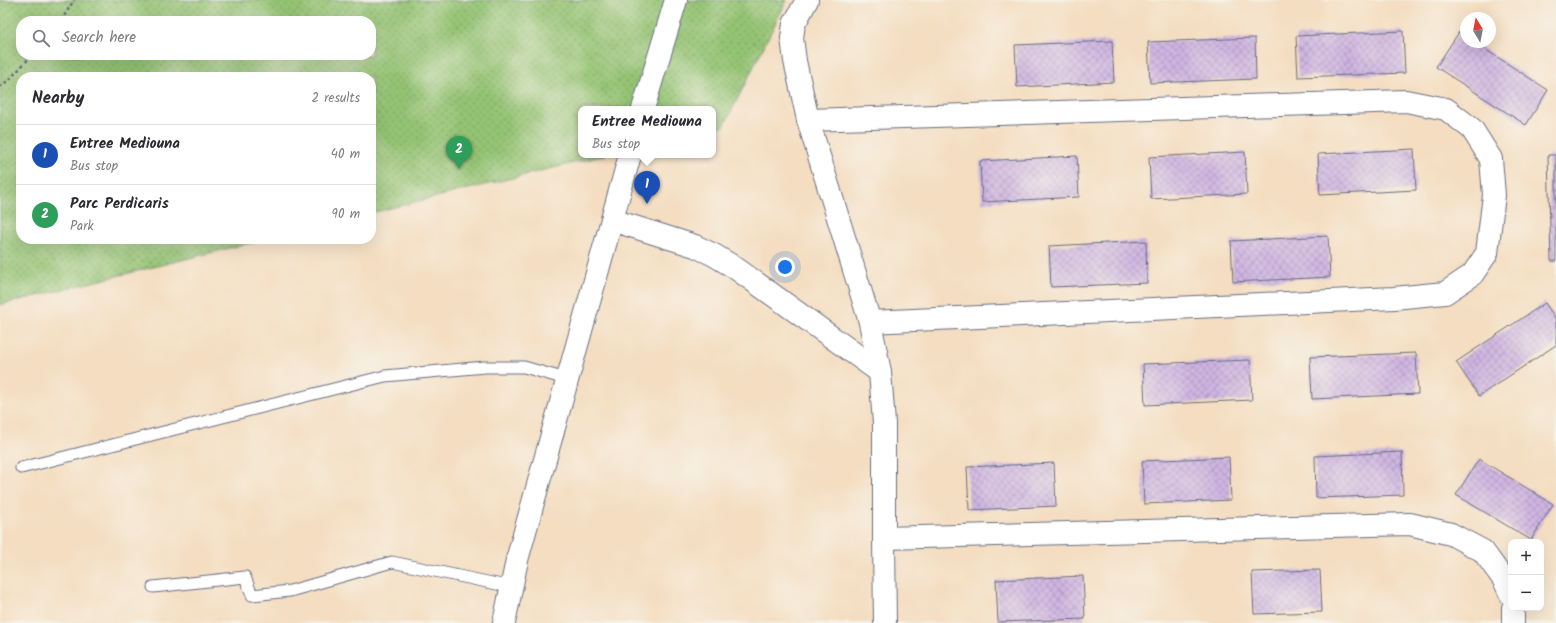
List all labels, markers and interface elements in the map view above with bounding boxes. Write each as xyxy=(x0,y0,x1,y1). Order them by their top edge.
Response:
north arrow xyxy=(1460,12,1496,48)
search box xyxy=(16,16,376,60)
text: Search here xyxy=(62,26,136,50)
icon: search xyxy=(30,27,52,49)
text: Nearby xyxy=(32,85,84,112)
text: 2 results xyxy=(312,88,360,109)
popup xyxy=(578,106,716,158)
text: Entree Mediouna xyxy=(592,110,702,134)
text: Entree Mediouna xyxy=(70,132,180,156)
text: Bus stop xyxy=(592,134,640,155)
pin: 2 xyxy=(446,136,472,169)
text: 1 xyxy=(43,144,47,165)
text: 40 m xyxy=(331,144,360,165)
text: Bus stop xyxy=(70,156,118,177)
pin: 1 xyxy=(634,171,660,204)
text: Parc Perdicaris xyxy=(70,192,169,216)
text: 2 xyxy=(41,204,49,225)
text: 90 m xyxy=(332,204,360,225)
text: Park xyxy=(70,216,94,237)
your location xyxy=(775,257,795,277)
map controls xyxy=(1508,539,1544,611)
button: + xyxy=(1508,539,1544,575)
button: − xyxy=(1508,575,1544,611)

